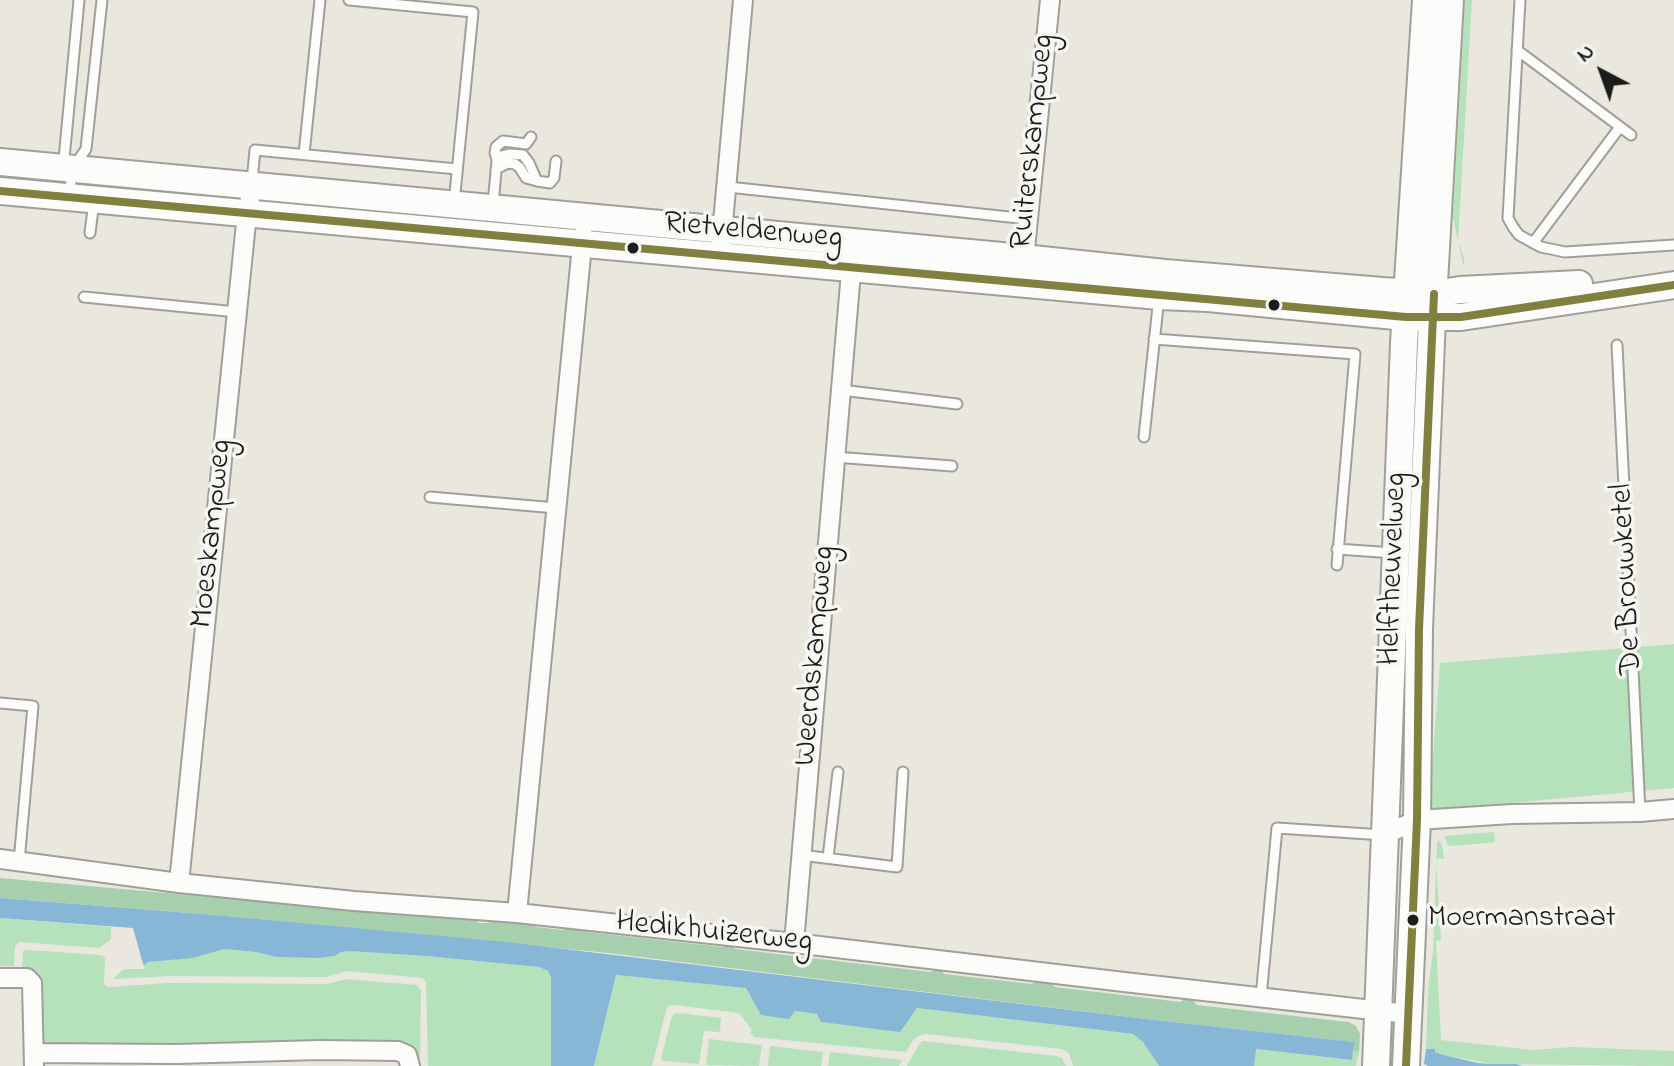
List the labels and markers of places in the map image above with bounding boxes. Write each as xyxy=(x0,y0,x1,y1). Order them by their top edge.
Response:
unlabelled marker xyxy=(625,240,641,256)
unlabelled marker xyxy=(1266,297,1282,313)
place label: Moermanstraat xyxy=(1428,902,1616,938)
marker: Moermanstraat xyxy=(1405,912,1421,928)

